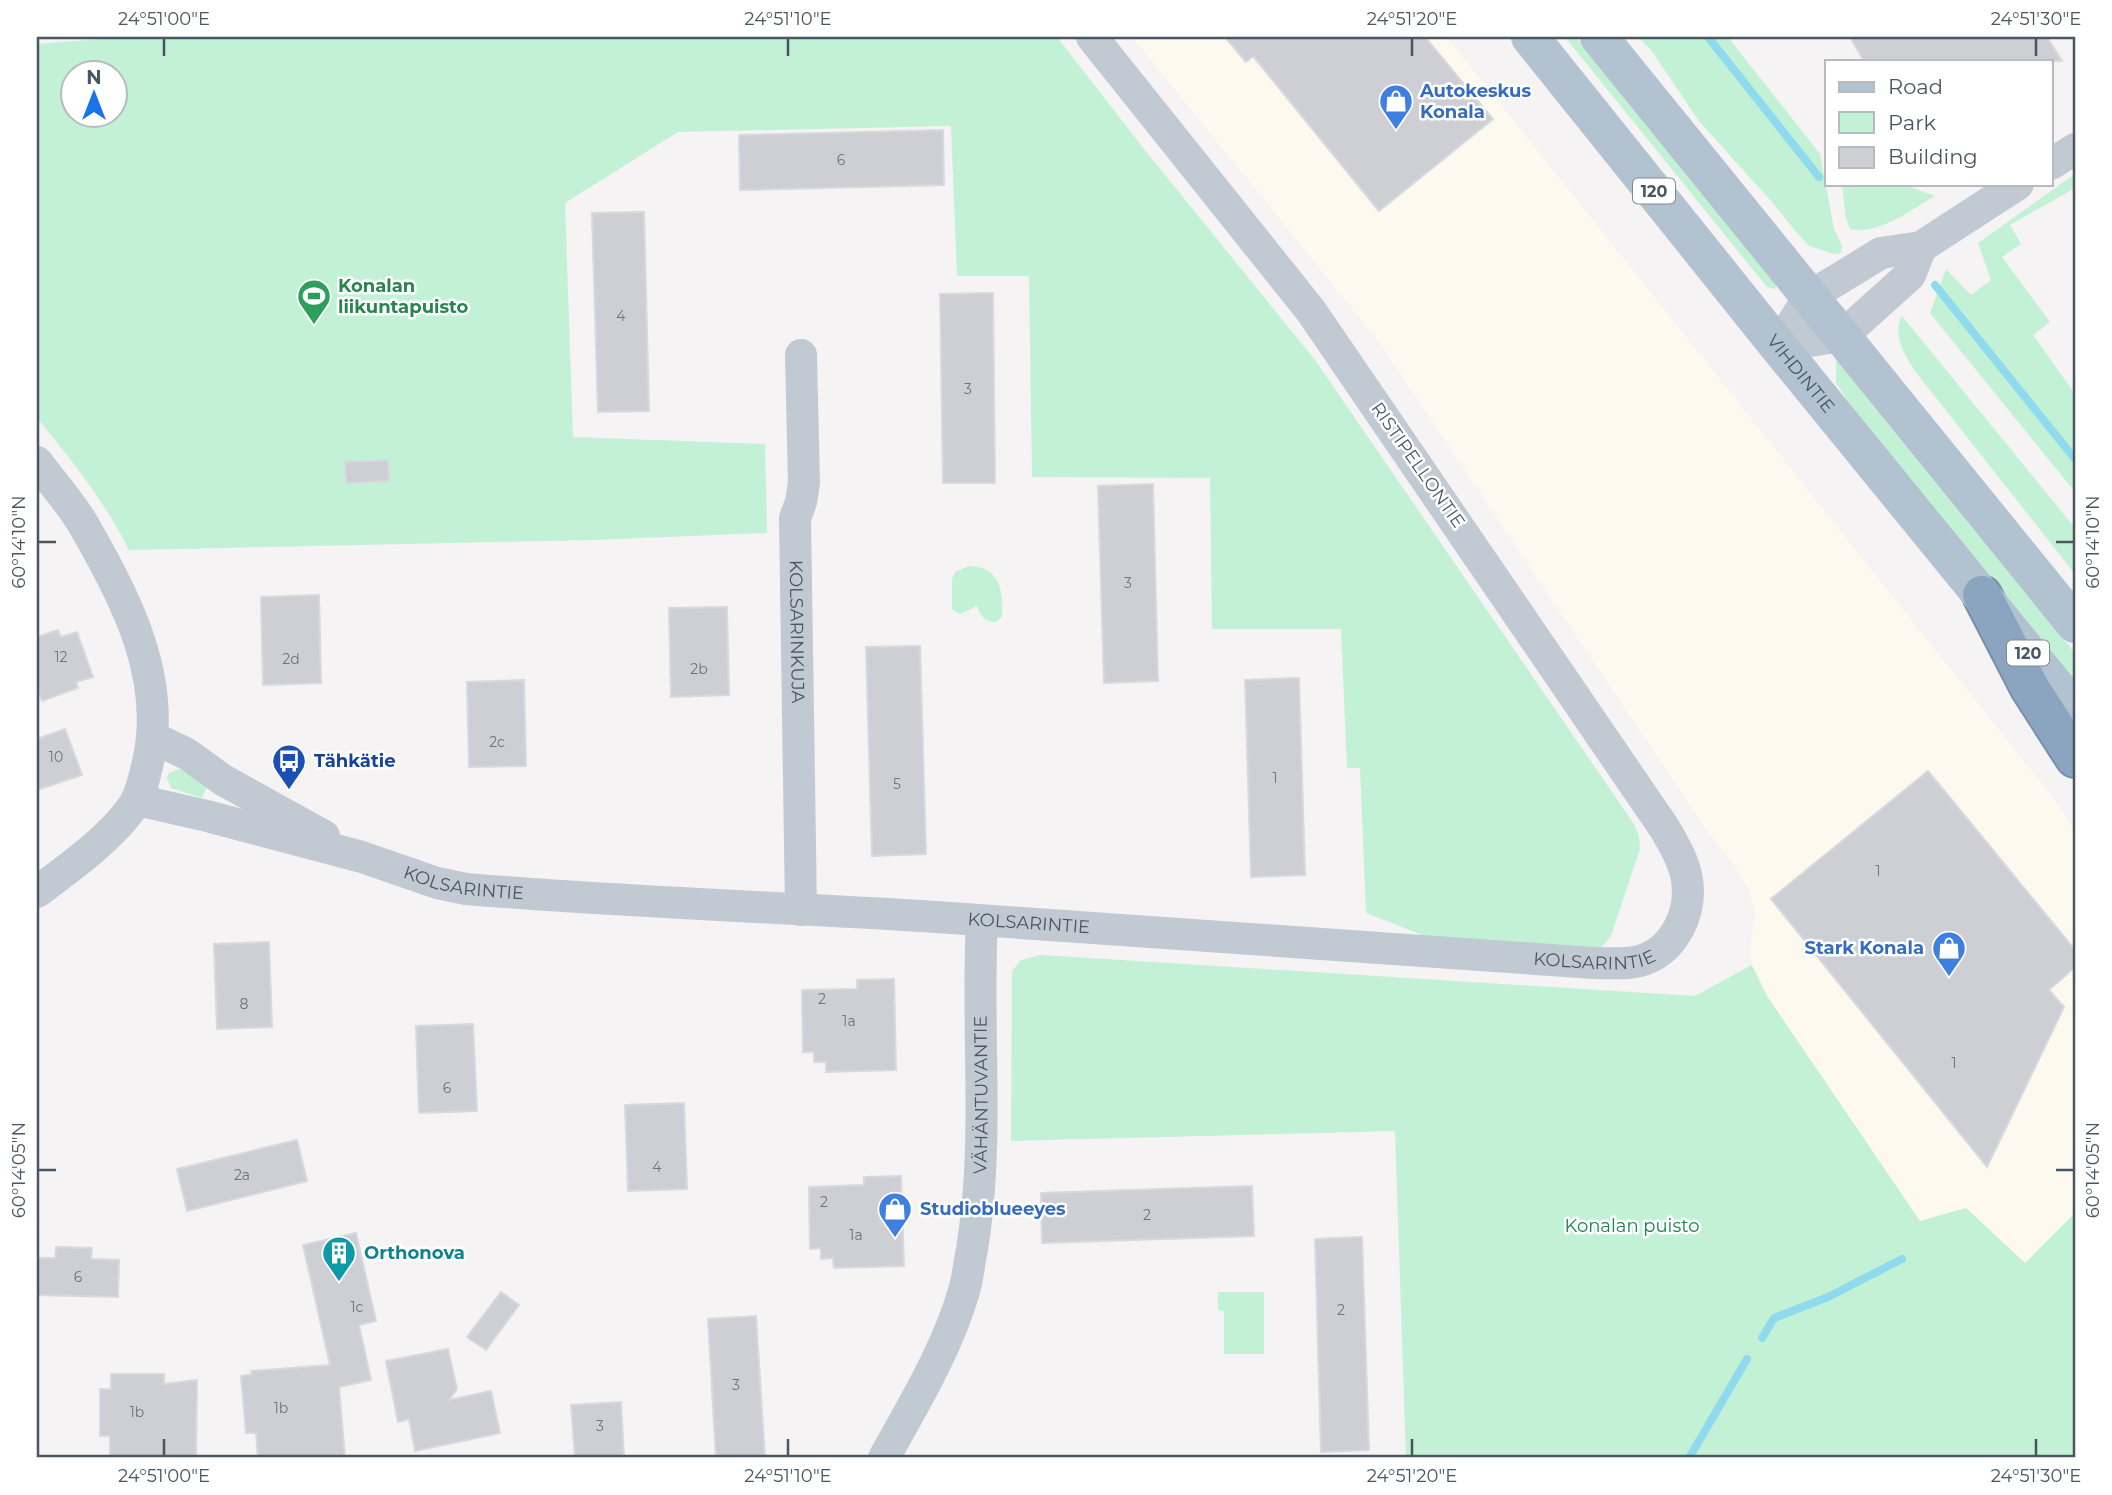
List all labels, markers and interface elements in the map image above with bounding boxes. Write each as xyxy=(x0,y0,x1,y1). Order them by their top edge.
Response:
text: 24°51'00"E xyxy=(118,8,210,30)
text: 24°51'10"E xyxy=(744,8,832,30)
text: 24°51'20"E xyxy=(1367,8,1457,30)
text: 24°51'30"E xyxy=(1991,8,2081,30)
north arrow xyxy=(60,60,130,130)
legend xyxy=(1825,60,2052,186)
text: N xyxy=(86,66,102,89)
text: Road xyxy=(1888,74,1943,99)
place label: Autokeskus Konala xyxy=(1419,80,1531,123)
shop icon: Autokeskus Konala xyxy=(1377,82,1415,131)
text: Park xyxy=(1888,110,1936,135)
text: Building xyxy=(1888,144,1978,169)
house number: 6 xyxy=(837,151,846,169)
road number: 120 xyxy=(1633,178,1675,204)
place label: Konalan liikuntapuisto xyxy=(338,275,468,318)
sports icon: Konalan liikuntapuisto xyxy=(295,277,333,326)
house number: 4 xyxy=(616,307,626,325)
street label: VIHDINTIE xyxy=(1762,330,1839,418)
house number: 3 xyxy=(964,380,972,398)
street label: RISTIPELLONTIE xyxy=(1366,398,1470,532)
text: 60°14'10"N xyxy=(8,495,30,589)
text: 60°14'10"N xyxy=(2082,495,2104,589)
street label: KOLSARINKUJA xyxy=(785,560,809,704)
house number: 3 xyxy=(1124,574,1132,592)
road number: 120 xyxy=(2007,640,2049,666)
house number: 12 xyxy=(54,648,68,666)
house number: 2d xyxy=(282,650,300,668)
house number: 2b xyxy=(690,660,708,678)
house number: 2c xyxy=(489,733,505,751)
bus stop icon: Tähkätie xyxy=(270,742,308,791)
house number: 10 xyxy=(49,748,63,766)
place label: Tähkätie xyxy=(314,750,396,772)
house number: 1 xyxy=(1272,769,1278,787)
house number: 5 xyxy=(893,775,901,793)
street label: KOLSARINTIE xyxy=(401,861,525,904)
house number: 1 xyxy=(1875,862,1881,880)
street label: KOLSARINTIE xyxy=(967,908,1091,938)
shop icon: Stark Konala xyxy=(1930,929,1968,978)
place label: Stark Konala xyxy=(1805,937,1924,959)
street label: KOLSARINTIE xyxy=(1533,945,1659,975)
house number: 2 xyxy=(818,990,826,1008)
house number: 8 xyxy=(240,995,249,1013)
house number: 1a xyxy=(842,1012,856,1030)
street label: VÄHÄNTUVANTIE xyxy=(969,1015,993,1175)
house number: 1 xyxy=(1951,1054,1957,1072)
house number: 6 xyxy=(443,1079,452,1097)
text: 60°14'05"N xyxy=(8,1122,30,1218)
text: 60°14'05"N xyxy=(2082,1122,2104,1218)
house number: 4 xyxy=(652,1158,662,1176)
house number: 2a xyxy=(234,1166,250,1184)
shop icon: Studioblueeyes xyxy=(876,1190,914,1239)
house number: 2 xyxy=(820,1193,828,1211)
place label: Studioblueeyes xyxy=(920,1198,1066,1220)
house number: 2 xyxy=(1143,1206,1151,1224)
park label: Konalan puisto xyxy=(1565,1215,1699,1237)
house number: 1a xyxy=(849,1226,863,1244)
building icon: Orthonova xyxy=(320,1234,358,1283)
place label: Orthonova xyxy=(364,1242,465,1264)
house number: 6 xyxy=(74,1268,83,1286)
house number: 1c xyxy=(351,1298,364,1316)
house number: 2 xyxy=(1337,1301,1345,1319)
house number: 3 xyxy=(732,1376,740,1394)
house number: 1b xyxy=(274,1399,288,1417)
house number: 1b xyxy=(130,1403,144,1421)
house number: 3 xyxy=(596,1417,604,1435)
text: 24°51'00"E xyxy=(118,1465,210,1487)
text: 24°51'10"E xyxy=(744,1465,832,1487)
text: 24°51'20"E xyxy=(1367,1465,1457,1487)
text: 24°51'30"E xyxy=(1991,1465,2081,1487)

